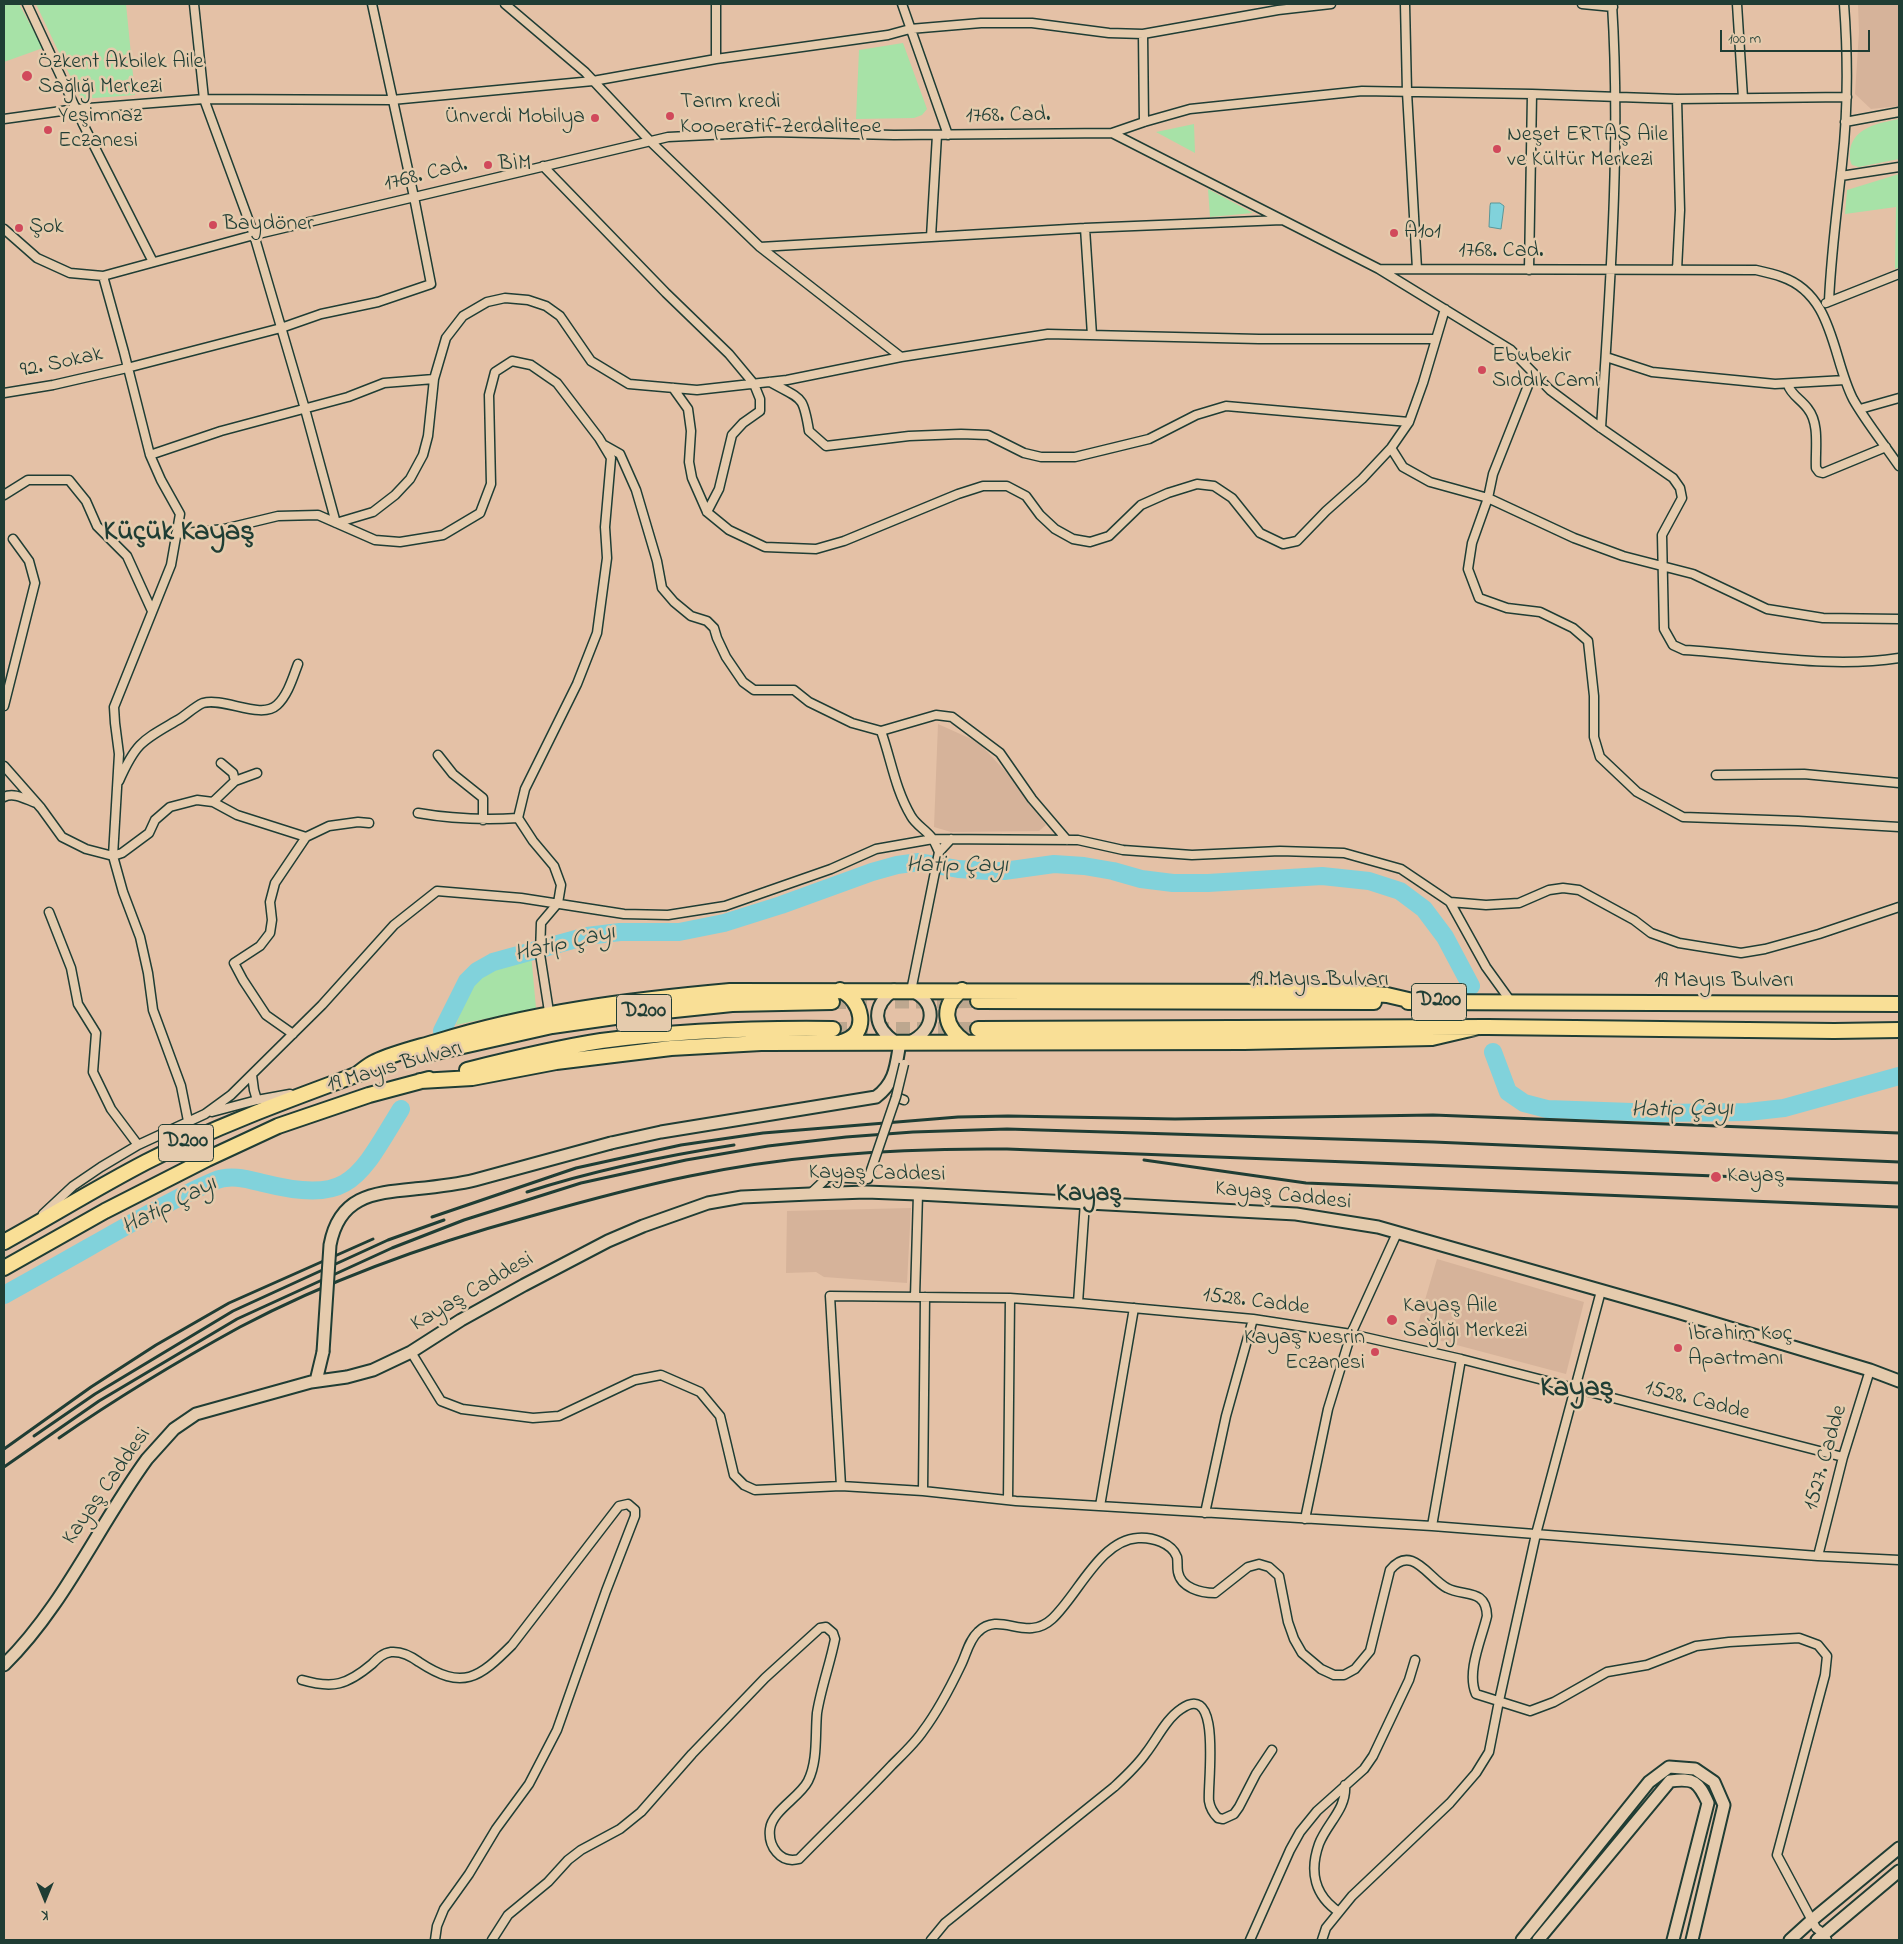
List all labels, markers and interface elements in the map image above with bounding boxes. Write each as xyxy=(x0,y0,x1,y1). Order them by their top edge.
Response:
scale bar xyxy=(1723,20,1873,52)
text: 100 m xyxy=(1728,28,1761,50)
place label: Özkent Akbilek Aile Sağlığı Merkezi xyxy=(38,50,203,101)
marker: Özkent Akbilek Aile Sağlığı Merkezi xyxy=(20,69,34,83)
place label: Tarım kredi Kooperatif Zerdalitepe xyxy=(680,90,881,142)
street label: 1768. Cad. xyxy=(965,103,1051,131)
place label: Yeşimnaz Eczanesi xyxy=(58,104,142,156)
place label: Ünverdi Mobilya xyxy=(445,105,585,131)
marker: Tarım kredi Kooperatif Zerdalitepe xyxy=(664,110,676,122)
marker: Ünverdi Mobilya xyxy=(589,112,601,124)
place label: Neşet ERTAŞ Aile ve Kültür Merkezi xyxy=(1507,123,1668,174)
marker: Yeşimnaz Eczanesi xyxy=(42,124,54,136)
marker: Neşet ERTAŞ Aile ve Kültür Merkezi xyxy=(1491,143,1503,155)
place label: BİM xyxy=(498,152,531,178)
street label: 1768. Cad. xyxy=(382,153,470,199)
marker: BİM xyxy=(482,159,494,171)
place label: Baydöner xyxy=(223,212,314,238)
place label: Şok xyxy=(29,215,64,241)
marker: Baydöner xyxy=(207,219,219,231)
place label: A101 xyxy=(1404,220,1441,246)
marker: Şok xyxy=(13,222,25,234)
marker: A101 xyxy=(1388,227,1400,239)
street label: 1768. Cad. xyxy=(1459,239,1543,265)
street label: 92. Sokak xyxy=(18,342,106,386)
place label: Ebubekir Sıddık Cami xyxy=(1492,344,1599,396)
marker: Ebubekir Sıddık Cami xyxy=(1476,364,1488,376)
district label: Küçük Kayaş xyxy=(104,517,254,551)
water label: Hatip Çayı xyxy=(906,853,1008,881)
water label: Hatip Çayı xyxy=(512,919,618,971)
street label: 19 Mayıs Bulvarı xyxy=(1249,968,1389,994)
street label: 19 Mayıs Bulvarı xyxy=(1654,969,1794,995)
road number: D200 xyxy=(1412,984,1466,1020)
road number: D200 xyxy=(616,994,672,1032)
street label: 19 Mayıs Bulvarı xyxy=(324,1036,466,1100)
water label: Hatip Çayı xyxy=(1631,1096,1733,1126)
road number: D200 xyxy=(158,1124,214,1162)
street label: Kayaş Caddesi xyxy=(808,1161,946,1189)
place label: Kayaş xyxy=(1727,1164,1785,1190)
marker: Kayaş xyxy=(1709,1170,1723,1184)
water label: Hatip Çayı xyxy=(118,1171,222,1243)
street label: Kayaş Caddesi xyxy=(1213,1177,1353,1217)
district label: Kayaş xyxy=(1056,1181,1122,1211)
street label: Kayaş Caddesi xyxy=(407,1247,539,1339)
street label: 1528. Cadde xyxy=(1201,1283,1311,1323)
place label: Kayaş Aile Sağlığı Merkezi xyxy=(1403,1294,1528,1345)
marker: Kayaş Aile Sağlığı Merkezi xyxy=(1385,1313,1399,1327)
place label: İbrahim Koç Apartmanı xyxy=(1688,1322,1792,1374)
place label: Kayaş Nesrin Eczanesi xyxy=(1244,1326,1365,1378)
marker: İbrahim Koç Apartmanı xyxy=(1672,1342,1684,1354)
marker: Kayaş Nesrin Eczanesi xyxy=(1369,1346,1381,1358)
district label: Kayaş xyxy=(1540,1373,1614,1407)
street label: 1528. Cadde xyxy=(1642,1376,1752,1428)
street label: 1527. Cadde xyxy=(1799,1402,1855,1514)
street label: Kayaş Caddesi xyxy=(58,1423,158,1551)
north arrow xyxy=(20,1874,70,1924)
text: K xyxy=(42,1904,48,1925)

